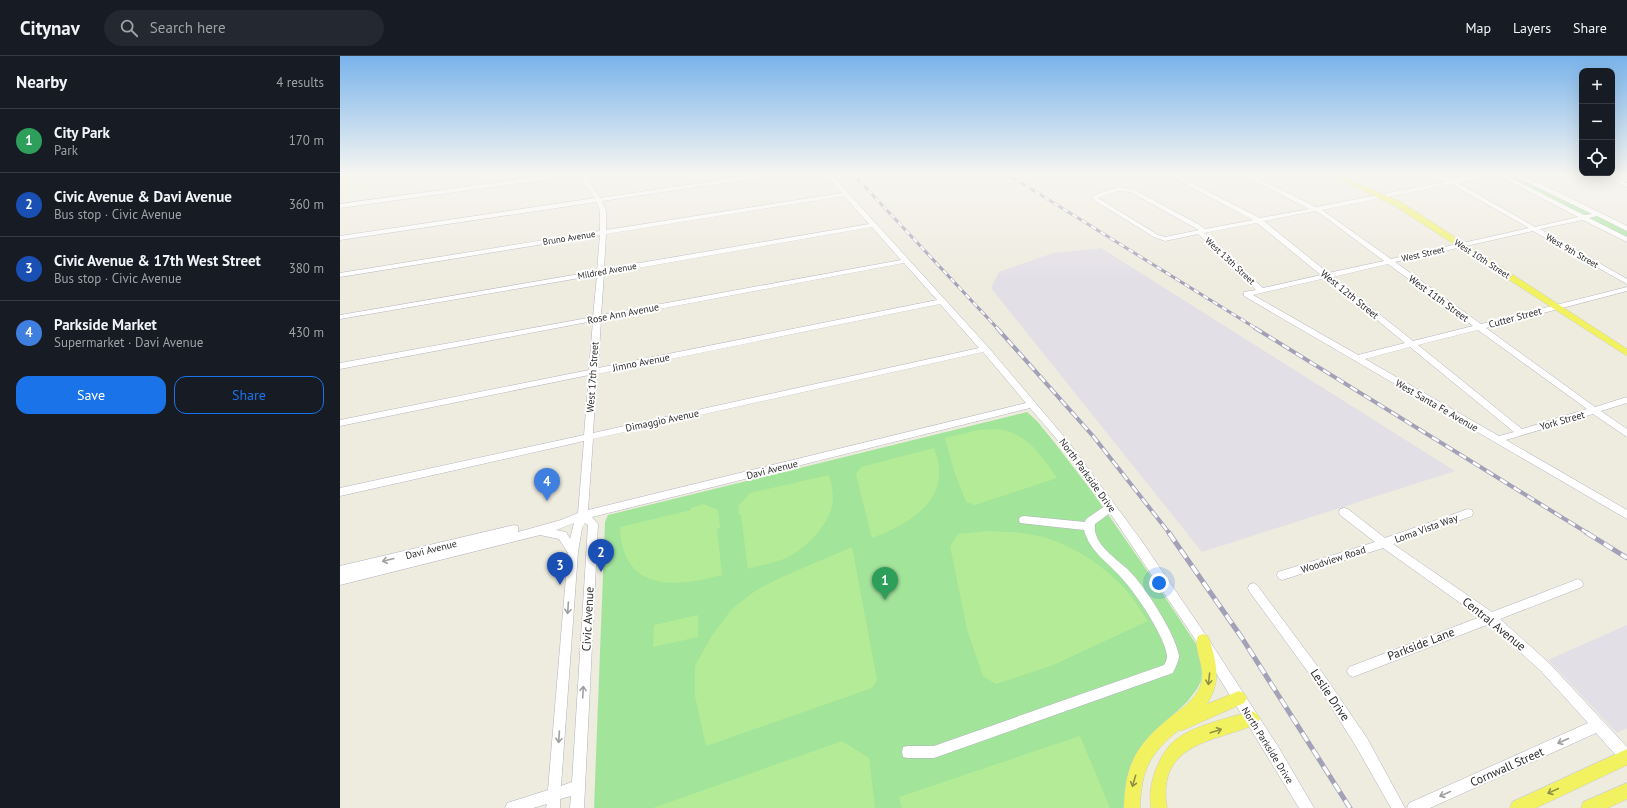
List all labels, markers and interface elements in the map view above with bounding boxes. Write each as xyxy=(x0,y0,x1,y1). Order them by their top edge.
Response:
search box xyxy=(104,10,384,46)
text: Citynav xyxy=(20,16,80,40)
icon: search xyxy=(118,17,140,39)
text: Search here xyxy=(150,18,226,37)
text: Map xyxy=(1465,19,1491,37)
text: Layers xyxy=(1513,19,1551,37)
text: Share xyxy=(1573,19,1607,37)
map controls xyxy=(1579,68,1615,176)
button: + xyxy=(1579,68,1615,104)
text: Nearby xyxy=(16,71,67,93)
text: 4 results xyxy=(276,74,324,91)
button: − xyxy=(1579,104,1615,140)
text: City Park xyxy=(54,123,110,142)
text: 1 xyxy=(25,132,33,149)
text: 170 m xyxy=(289,132,324,149)
button: locate xyxy=(1579,140,1615,176)
text: Park xyxy=(54,142,78,159)
text: Civic Avenue & Davi Avenue xyxy=(54,187,232,206)
text: 2 xyxy=(25,196,33,213)
text: 360 m xyxy=(289,196,324,213)
text: Bus stop · Civic Avenue xyxy=(54,206,182,223)
street label: Bruno Avenue xyxy=(542,228,596,247)
street label: West 9th Street xyxy=(1544,231,1601,270)
street label: West 13th Street xyxy=(1203,235,1258,287)
street label: West 10th Street xyxy=(1452,237,1512,281)
street label: West Street xyxy=(1400,243,1446,264)
text: Civic Avenue & 17th West Street xyxy=(54,251,261,270)
text: 3 xyxy=(25,260,33,277)
text: 380 m xyxy=(289,260,324,277)
street label: Mildred Avenue xyxy=(577,260,638,281)
street label: West 12th Street xyxy=(1318,267,1382,322)
text: Bus stop · Civic Avenue xyxy=(54,270,182,287)
street label: West 11th Street xyxy=(1406,272,1472,325)
street label: Rose Ann Avenue xyxy=(586,300,660,327)
street label: Cutter Street xyxy=(1487,304,1544,331)
text: Parkside Market xyxy=(54,315,157,334)
text: 4 xyxy=(25,324,33,341)
text: 430 m xyxy=(289,324,324,341)
text: Supermarket · Davi Avenue xyxy=(54,334,203,351)
street label: West 17th Street xyxy=(584,341,601,413)
street label: Jimno Avenue xyxy=(610,351,671,375)
button: Save xyxy=(16,376,166,414)
button: Share xyxy=(174,376,324,414)
street label: West Santa Fe Avenue xyxy=(1393,376,1481,435)
street label: Dimaggio Avenue xyxy=(624,406,700,435)
street label: York Street xyxy=(1538,408,1587,433)
street label: North Parkside Drive xyxy=(1056,436,1119,515)
street label: Davi Avenue xyxy=(745,457,799,482)
pin: 4 xyxy=(534,468,560,501)
street label: Loma Vista Way xyxy=(1393,511,1460,546)
street label: Davi Avenue xyxy=(404,537,458,562)
pin: 2 xyxy=(588,539,614,572)
street label: Woodview Road xyxy=(1299,543,1367,576)
pin: 3 xyxy=(547,552,573,585)
one-way arrow xyxy=(382,556,395,564)
pin: 1 xyxy=(872,567,898,600)
your location xyxy=(1149,573,1169,593)
street label: Civic Avenue xyxy=(578,586,597,652)
street label: Central Avenue xyxy=(1460,594,1529,654)
one-way arrow xyxy=(565,601,572,614)
street label: Parkside Lane xyxy=(1385,624,1456,663)
street label: Leslie Drive xyxy=(1308,666,1353,724)
one-way arrow xyxy=(1205,673,1213,686)
one-way arrow xyxy=(580,686,587,699)
street label: North Parkside Drive xyxy=(1239,704,1296,786)
one-way arrow xyxy=(1209,727,1222,734)
one-way arrow xyxy=(555,730,562,743)
one-way arrow xyxy=(1558,738,1570,745)
street label: Cornwall Street xyxy=(1468,744,1546,789)
one-way arrow xyxy=(1130,774,1137,787)
one-way arrow xyxy=(1548,788,1560,795)
one-way arrow xyxy=(1439,791,1451,798)

